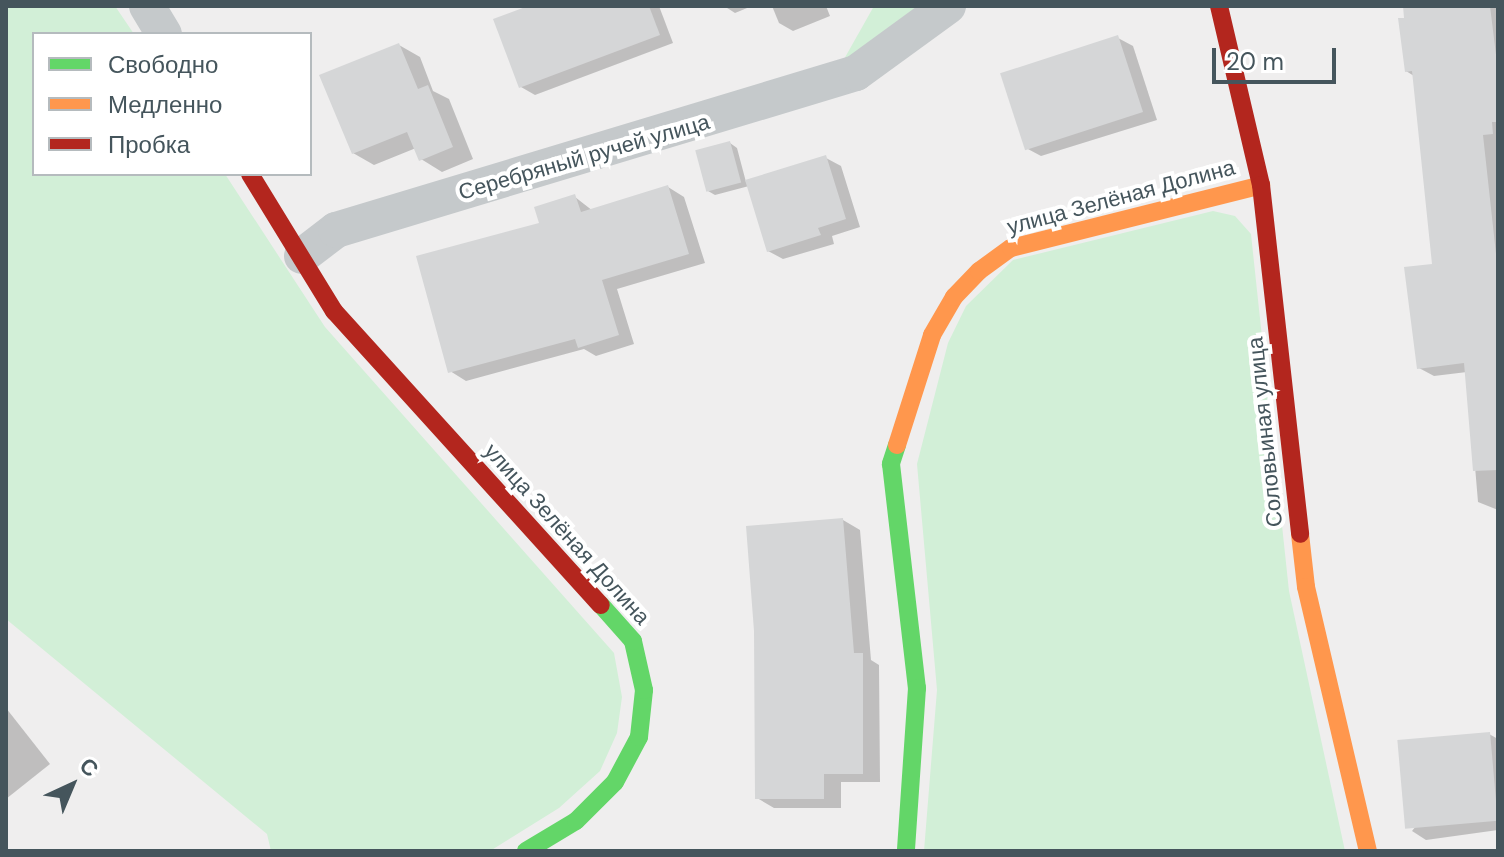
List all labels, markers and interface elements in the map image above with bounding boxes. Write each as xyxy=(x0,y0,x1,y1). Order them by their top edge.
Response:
legend xyxy=(32,32,312,176)
scale bar xyxy=(1216,32,1340,82)
text: 20 m xyxy=(1226,46,1284,77)
text: Свободно xyxy=(108,49,218,80)
text: Медленно xyxy=(108,89,222,120)
street label: Серебряный ручей улица xyxy=(455,108,713,206)
text: Пробка xyxy=(108,129,190,160)
street label: улица Зелёная Долина xyxy=(1004,154,1238,240)
street label: Соловьиная улица xyxy=(1242,336,1288,528)
street label: улица Зелёная Долина xyxy=(479,438,655,630)
north arrow xyxy=(32,745,112,825)
text: С xyxy=(73,751,105,783)

